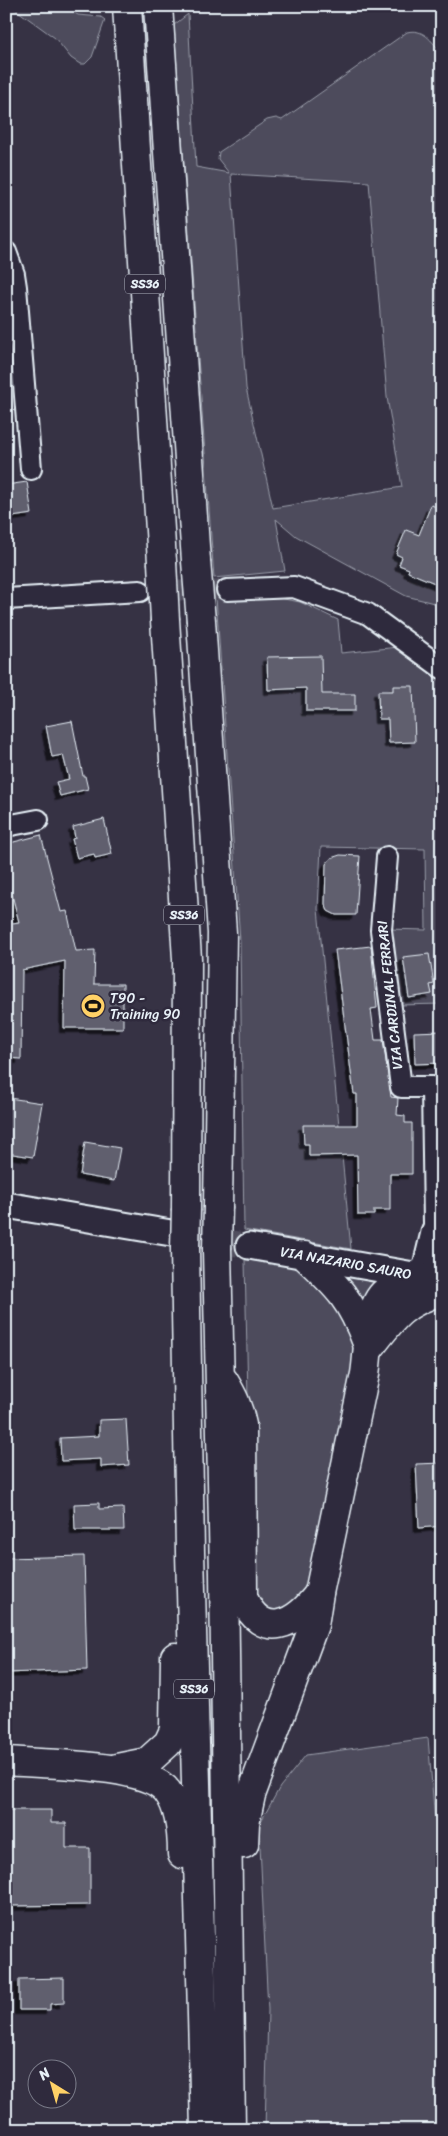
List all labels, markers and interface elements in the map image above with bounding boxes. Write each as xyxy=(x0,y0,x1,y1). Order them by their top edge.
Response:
road number: SS36 xyxy=(125,274,165,294)
road number: SS36 xyxy=(164,906,204,924)
street label: VIA CARDINAL FERRARI xyxy=(370,918,410,1071)
place label: T90 - Training 90 xyxy=(110,986,180,1027)
sports icon: T90 - Training 90 xyxy=(80,993,106,1019)
street label: VIA NAZARIO SAURO xyxy=(278,1239,414,1287)
road number: SS36 xyxy=(174,1680,214,1698)
north arrow xyxy=(28,2058,78,2108)
text: N xyxy=(32,2061,56,2088)

